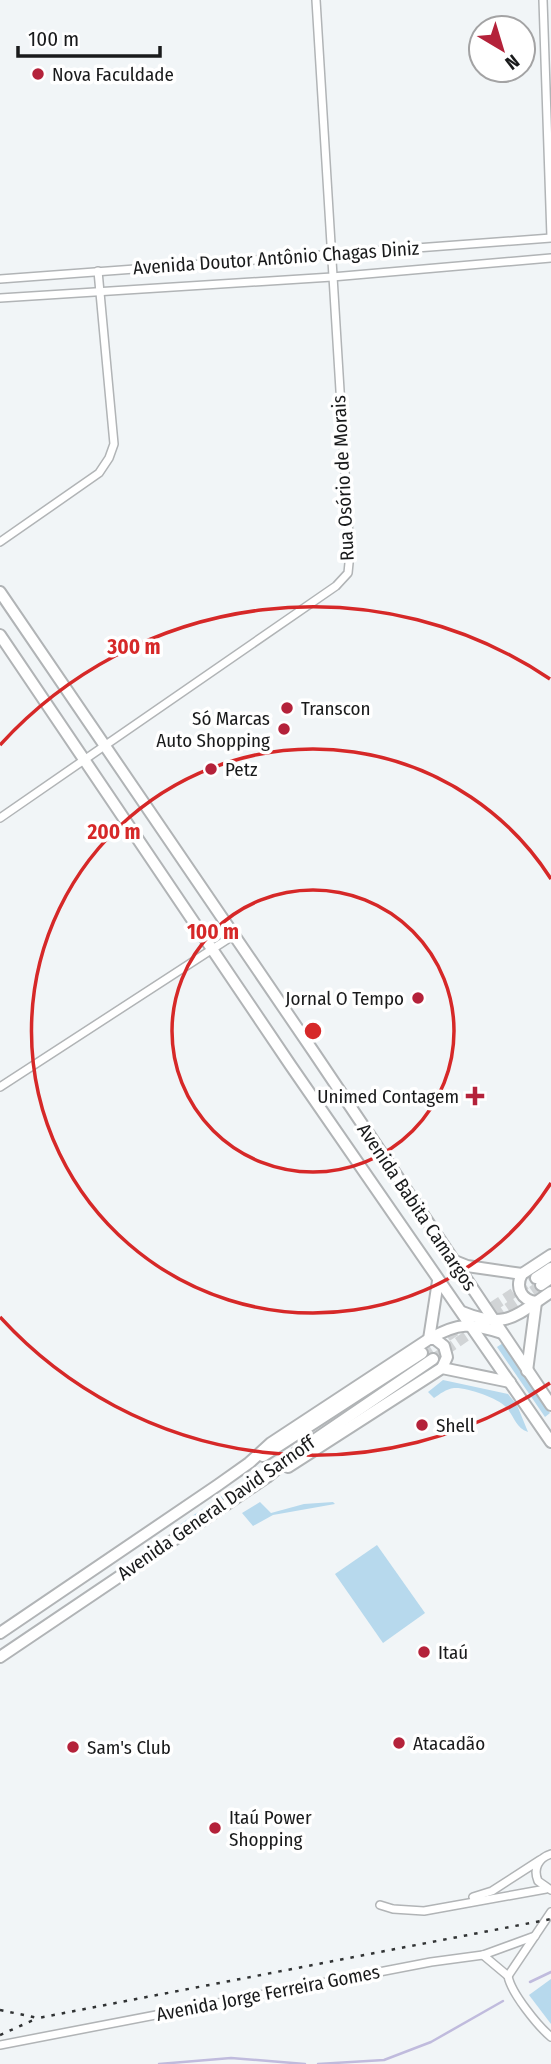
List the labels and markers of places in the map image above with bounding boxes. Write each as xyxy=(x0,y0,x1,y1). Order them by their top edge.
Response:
place label: Nova Faculdade xyxy=(52,63,174,86)
marker: Nova Faculdade xyxy=(30,66,46,82)
place label: Transcon xyxy=(301,697,370,720)
marker: Transcon xyxy=(279,700,295,716)
place label: Só Marcas Auto Shopping xyxy=(156,707,270,752)
marker: Só Marcas Auto Shopping xyxy=(276,721,292,737)
place label: Petz xyxy=(225,758,258,781)
marker: Petz xyxy=(203,761,219,777)
place label: Jornal O Tempo xyxy=(285,987,404,1010)
marker: Jornal O Tempo xyxy=(410,990,426,1006)
centre of rings xyxy=(301,1019,325,1043)
place label: Unimed Contagem xyxy=(317,1085,459,1108)
marker: Unimed Contagem xyxy=(465,1086,485,1106)
place label: Shell xyxy=(436,1414,475,1437)
marker: Shell xyxy=(414,1417,430,1433)
place label: Itaú xyxy=(438,1641,468,1664)
marker: Itaú xyxy=(416,1644,432,1660)
place label: Atacadão xyxy=(413,1732,485,1755)
marker: Atacadão xyxy=(391,1735,407,1751)
place label: Sam's Club xyxy=(87,1736,171,1759)
marker: Sam's Club xyxy=(65,1739,81,1755)
place label: Itaú Power Shopping xyxy=(229,1806,312,1851)
marker: Itaú Power Shopping xyxy=(207,1820,223,1836)

